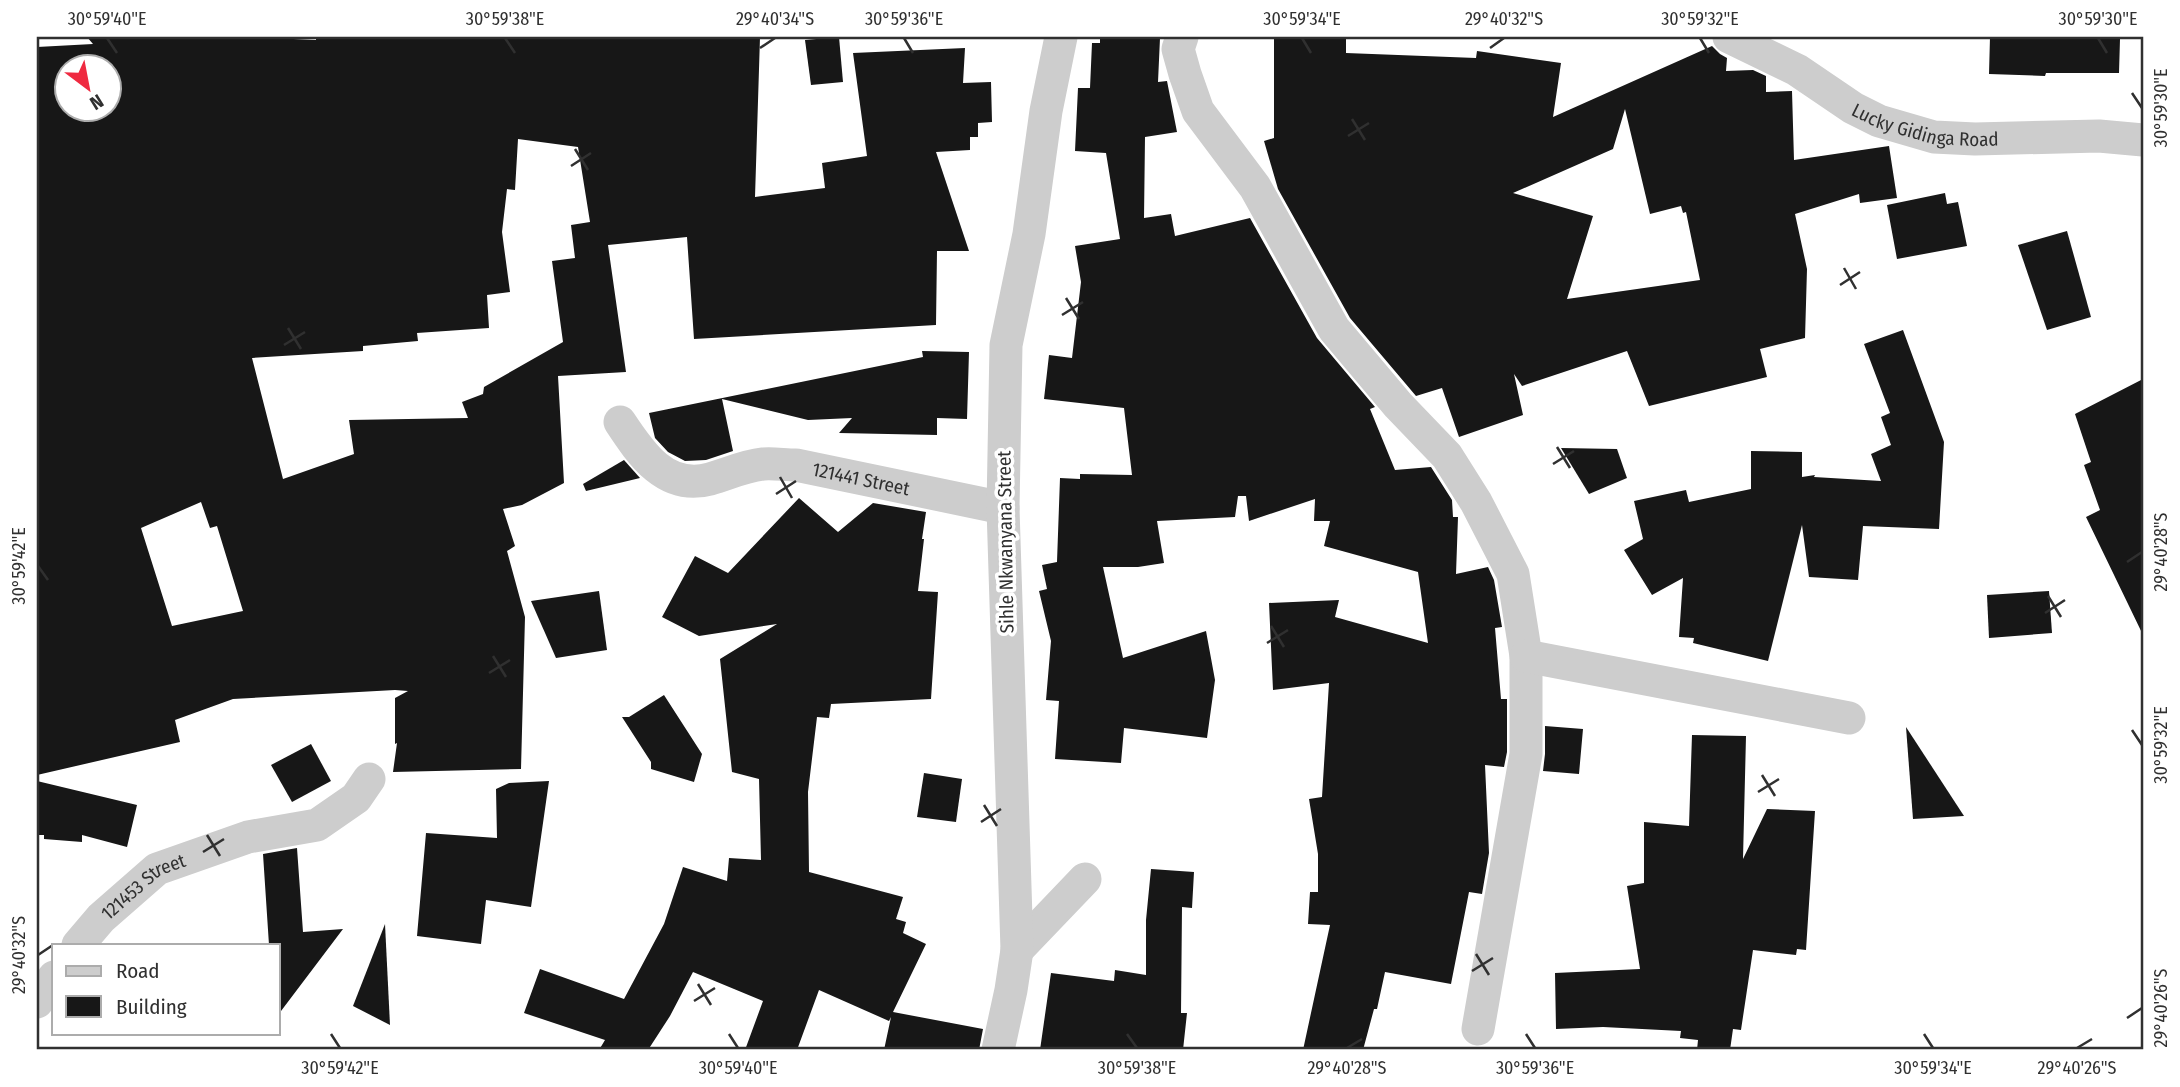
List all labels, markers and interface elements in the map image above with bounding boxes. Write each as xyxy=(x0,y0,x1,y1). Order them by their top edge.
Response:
text: 30°59'40"E xyxy=(68,8,146,30)
text: 30°59'38"E xyxy=(466,8,544,30)
text: 29°40'34"S xyxy=(736,8,814,30)
text: 30°59'36"E xyxy=(865,8,943,30)
text: 30°59'34"E xyxy=(1263,8,1341,30)
text: 29°40'32"S xyxy=(1465,8,1543,30)
text: 30°59'32"E xyxy=(1661,8,1739,30)
text: 30°59'30"E xyxy=(2059,8,2137,30)
north arrow xyxy=(52,52,122,122)
text: 30°59'30"E xyxy=(2150,69,2172,147)
text: N xyxy=(86,89,108,115)
street label: Lucky Gidinga Road xyxy=(1848,98,1999,151)
street label: Sihle Nkwanyana Street xyxy=(992,450,1019,634)
street label: 121441 Street xyxy=(810,458,912,500)
text: 29°40'28"S xyxy=(2150,512,2172,591)
text: 30°59'42"E xyxy=(8,527,30,605)
text: 30°59'32"E xyxy=(2150,706,2172,784)
street label: 121453 Street xyxy=(96,849,189,925)
text: 29°40'32"S xyxy=(8,916,30,994)
legend xyxy=(52,944,280,1034)
text: Road xyxy=(116,958,160,984)
text: 29°40'26"S xyxy=(2150,969,2172,1047)
text: Building xyxy=(116,994,187,1020)
text: 30°59'42"E xyxy=(301,1057,379,1079)
text: 30°59'40"E xyxy=(699,1057,777,1079)
text: 30°59'38"E xyxy=(1098,1057,1176,1079)
text: 29°40'28"S xyxy=(1308,1057,1387,1079)
text: 30°59'36"E xyxy=(1496,1057,1574,1079)
text: 30°59'34"E xyxy=(1894,1057,1972,1079)
text: 29°40'26"S xyxy=(2038,1057,2116,1079)

